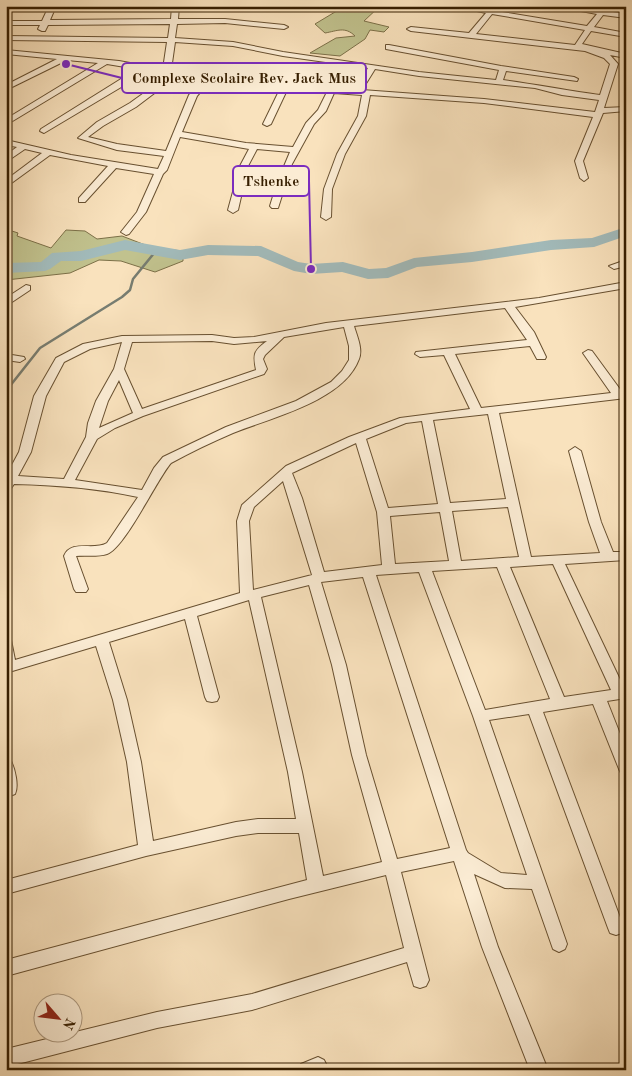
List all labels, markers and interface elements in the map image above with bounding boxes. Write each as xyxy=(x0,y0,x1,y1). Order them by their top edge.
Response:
callout: Complexe Scolaire Rev. Jack Mus xyxy=(122,63,366,93)
text: Complexe Scolaire Rev. Jack Mus xyxy=(132,72,356,87)
callout: Tshenke xyxy=(233,166,309,196)
text: Tshenke xyxy=(243,175,299,190)
north arrow xyxy=(32,994,82,1044)
text: N xyxy=(60,1016,77,1032)

